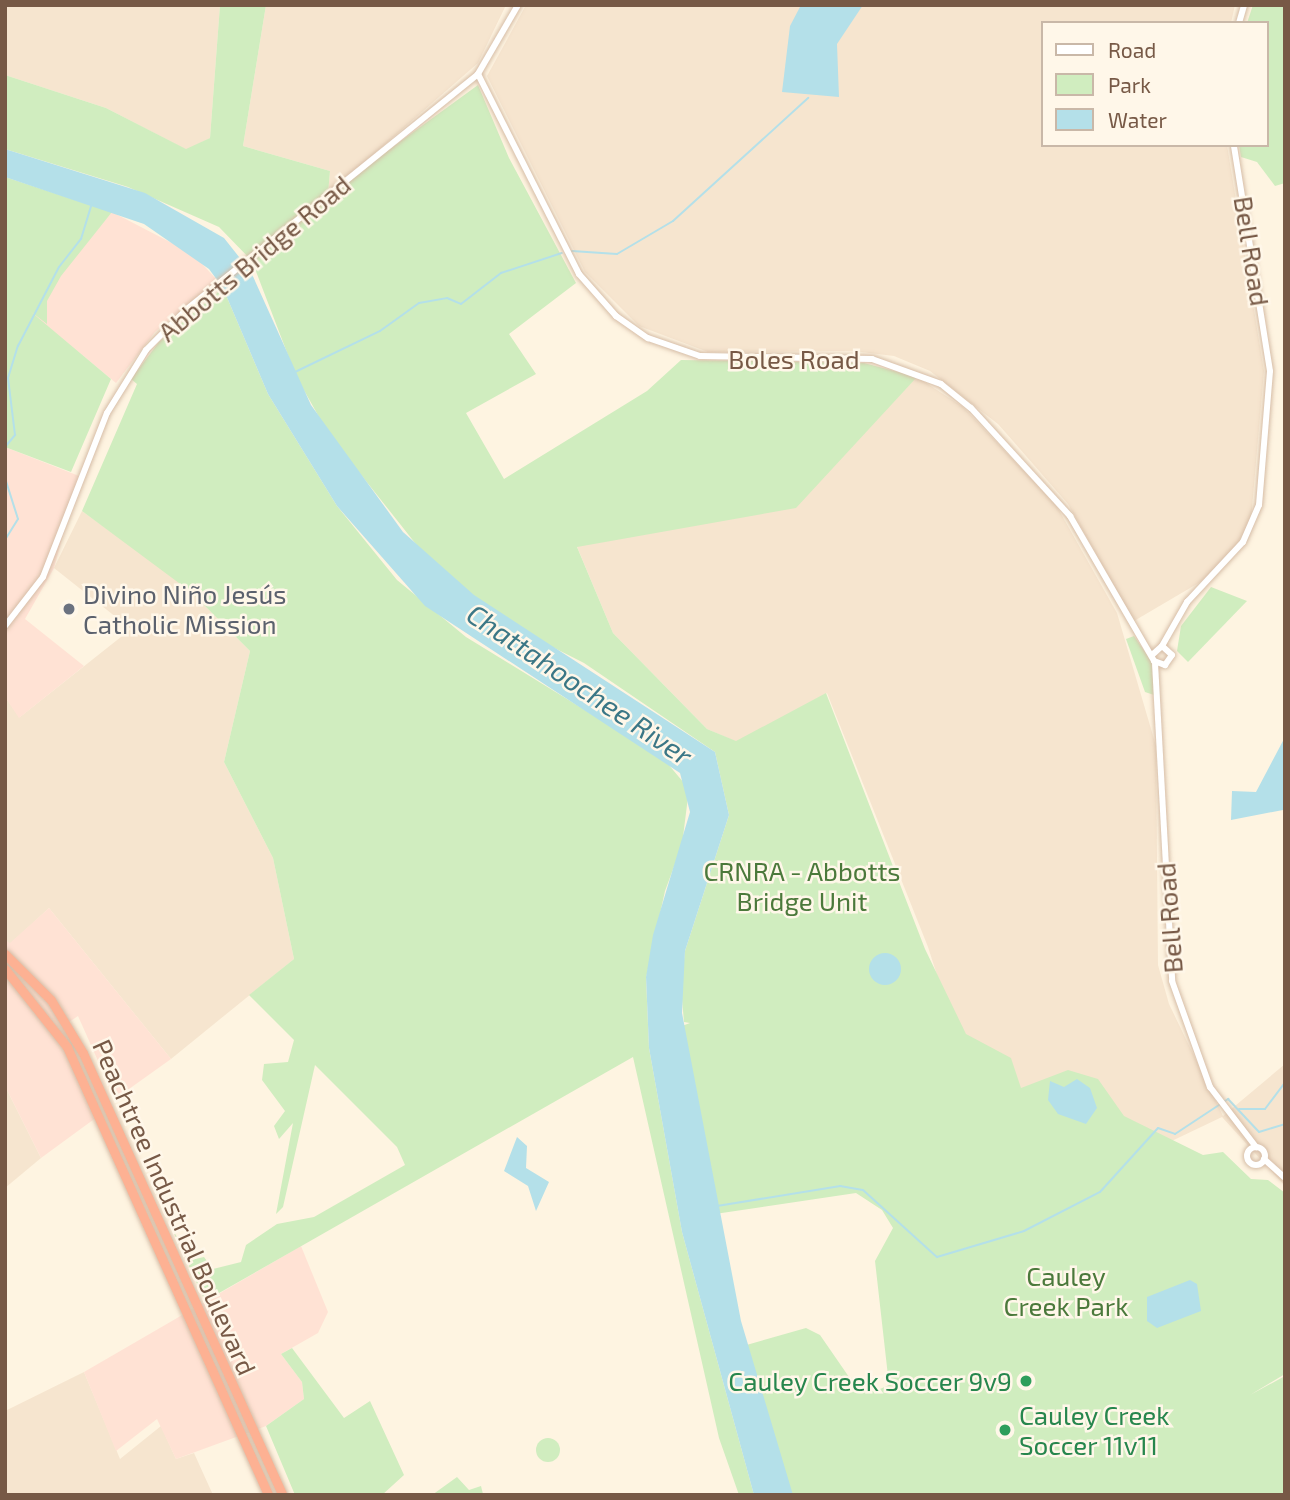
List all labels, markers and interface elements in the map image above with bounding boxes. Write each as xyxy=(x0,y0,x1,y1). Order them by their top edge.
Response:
legend xyxy=(1042,21,1269,147)
text: Road xyxy=(1108,37,1156,62)
text: Park xyxy=(1108,72,1151,97)
text: Water xyxy=(1108,107,1167,132)
street label: Abbotts Bridge Road xyxy=(152,168,356,348)
street label: Bell Road xyxy=(1228,194,1276,308)
street label: Boles Road xyxy=(728,343,860,375)
place label: Divino Niño Jesús Catholic Mission xyxy=(83,578,287,640)
water label: Chattahoochee River xyxy=(461,596,699,772)
marker: Divino Niño Jesús Catholic Mission xyxy=(61,601,77,617)
park label: CRNRA - Abbotts Bridge Unit xyxy=(703,855,901,917)
street label: Bell Road xyxy=(1150,861,1188,975)
street label: Peachtree Industrial Boulevard xyxy=(87,1034,263,1380)
park label: Cauley Creek Park xyxy=(1003,1260,1129,1322)
place label: Cauley Creek Soccer 9v9 xyxy=(727,1365,1012,1397)
marker: Cauley Creek Soccer 9v9 xyxy=(1018,1373,1034,1389)
place label: Cauley Creek Soccer 11v11 xyxy=(1019,1399,1170,1460)
marker: Cauley Creek Soccer 11v11 xyxy=(997,1422,1013,1438)

